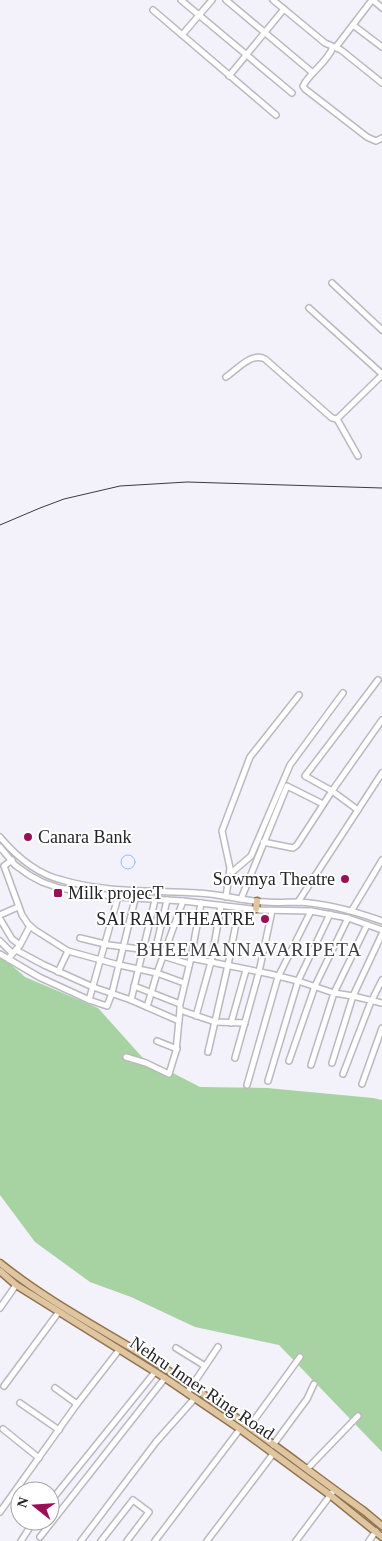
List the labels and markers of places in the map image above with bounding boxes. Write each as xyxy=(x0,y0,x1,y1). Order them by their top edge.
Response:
place label: Canara Bank xyxy=(38,827,131,847)
marker: Canara Bank xyxy=(22,831,34,843)
place label: Sowmya Theatre xyxy=(213,869,335,889)
marker: Sowmya Theatre xyxy=(339,873,351,885)
place label: Milk projecT xyxy=(68,883,163,903)
marker: Milk projecT xyxy=(52,887,64,899)
place label: SAI RAM THEATRE xyxy=(96,909,255,929)
marker: SAI RAM THEATRE xyxy=(259,913,271,925)

